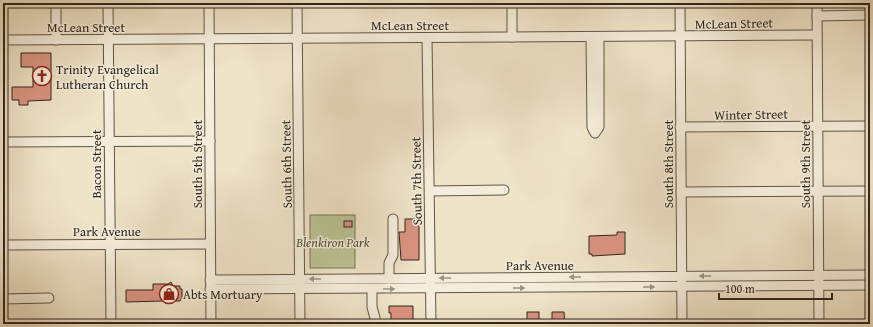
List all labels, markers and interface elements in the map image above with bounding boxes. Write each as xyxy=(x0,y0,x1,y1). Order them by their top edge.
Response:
street label: McLean Street xyxy=(695,13,774,34)
street label: McLean Street xyxy=(371,16,449,35)
street label: McLean Street xyxy=(47,18,125,37)
place label: Trinity Evangelical Lutheran Church xyxy=(56,60,159,94)
church icon: Trinity Evangelical Lutheran Church xyxy=(31,65,53,87)
street label: Winter Street xyxy=(714,104,788,125)
street label: South 5th Street xyxy=(188,119,207,208)
street label: South 6th Street xyxy=(276,119,297,208)
street label: South 8th Street xyxy=(659,119,678,208)
street label: South 9th Street xyxy=(796,119,815,208)
street label: Bacon Street xyxy=(87,129,106,198)
street label: South 7th Street xyxy=(406,136,427,225)
street label: Park Avenue xyxy=(73,222,141,241)
park label: Blenkiron Park xyxy=(295,233,370,252)
street label: Park Avenue xyxy=(506,256,574,275)
one-way arrow xyxy=(698,273,711,279)
one-way arrow xyxy=(568,274,581,280)
one-way arrow xyxy=(438,275,451,281)
scale bar xyxy=(719,275,832,301)
one-way arrow xyxy=(308,276,321,282)
text: 100 m xyxy=(725,280,755,297)
shop icon: Abts Mortuary xyxy=(158,283,180,305)
one-way arrow xyxy=(643,284,656,290)
place label: Abts Mortuary xyxy=(183,285,263,304)
one-way arrow xyxy=(513,285,526,291)
one-way arrow xyxy=(383,286,396,292)

